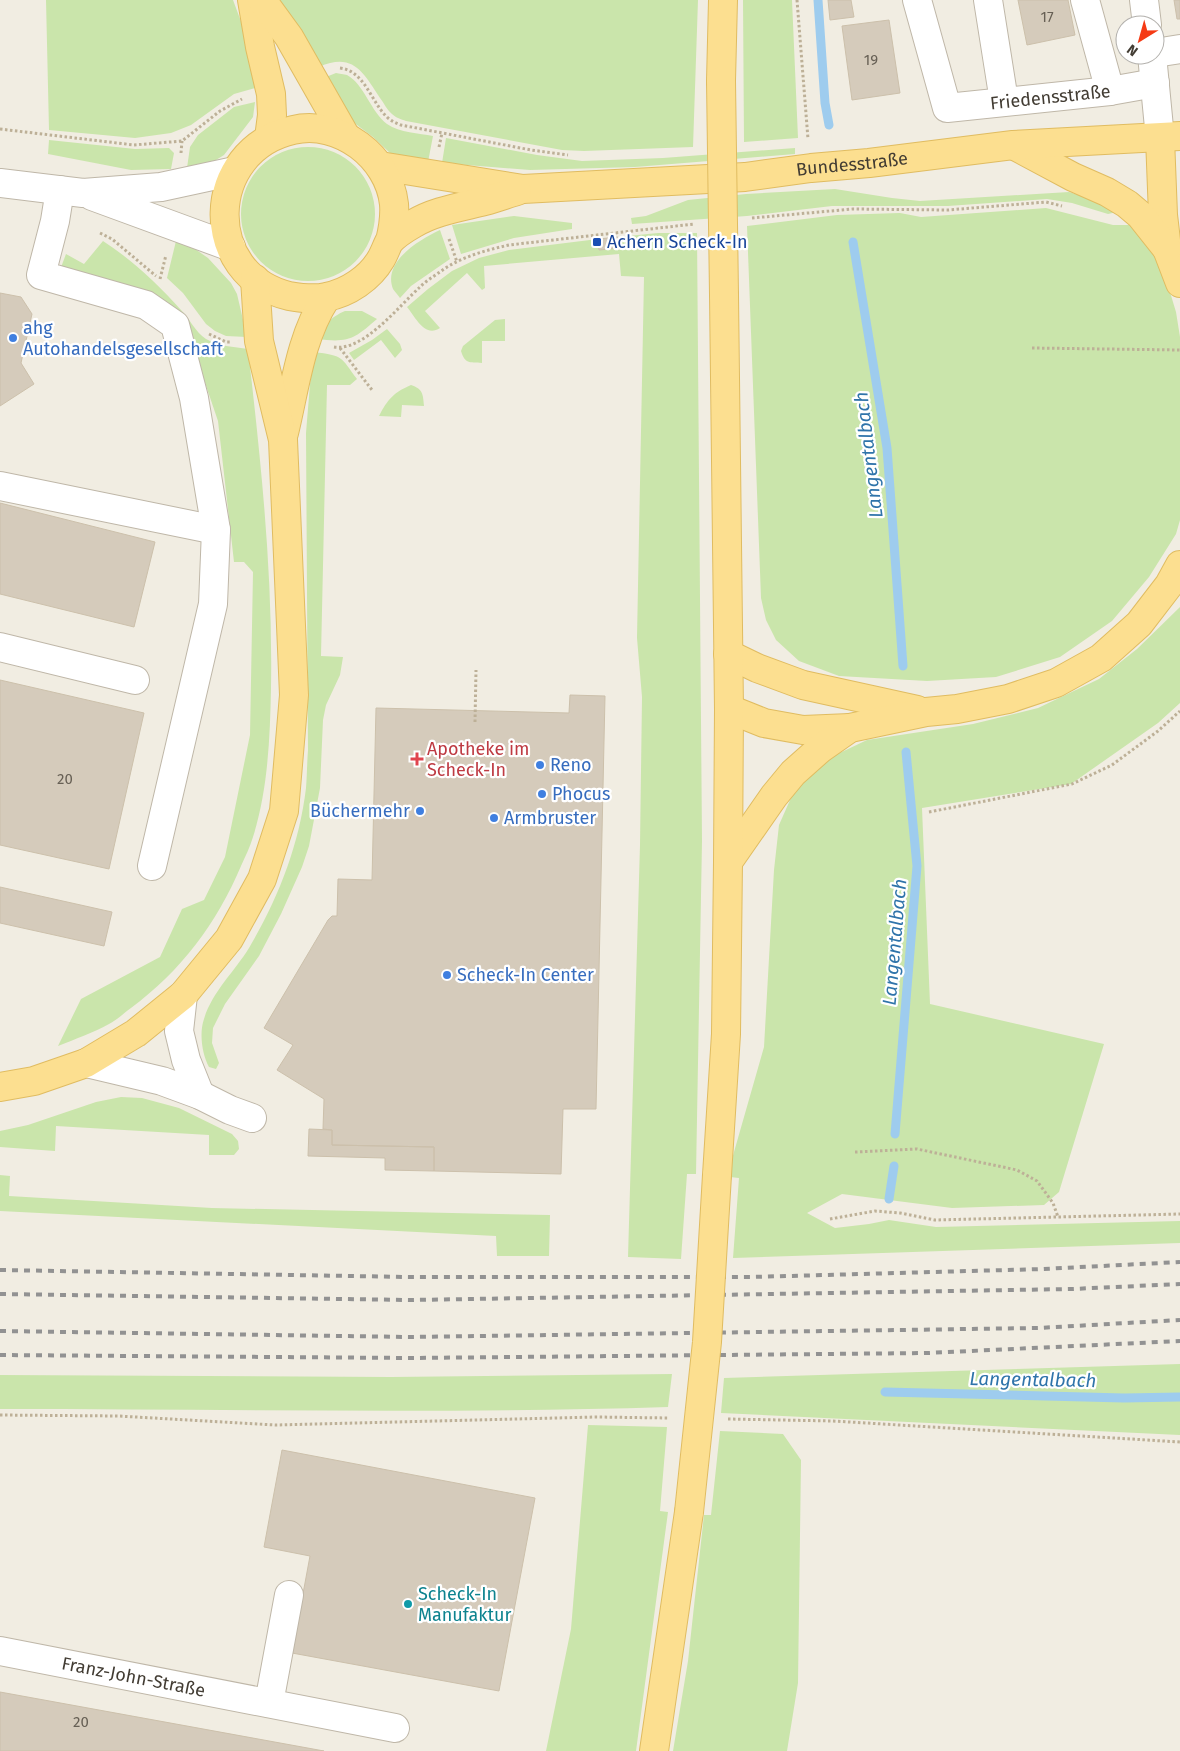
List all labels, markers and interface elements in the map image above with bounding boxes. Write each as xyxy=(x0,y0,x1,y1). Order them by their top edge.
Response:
house number: 17 xyxy=(1040,8,1054,26)
north arrow xyxy=(1115,15,1165,65)
text: N xyxy=(1124,40,1141,60)
house number: 19 xyxy=(864,51,878,69)
street label: Friedensstraße xyxy=(989,80,1112,114)
street label: Bundesstraße xyxy=(795,147,909,181)
place label: Achern Scheck-In xyxy=(607,231,748,253)
marker: Achern Scheck-In xyxy=(591,236,603,248)
place label: ahg Autohandelsgesellschaft xyxy=(23,317,224,360)
marker: ahg Autohandelsgesellschaft xyxy=(7,332,19,344)
water label: Langentalbach xyxy=(849,390,888,519)
place label: Apotheke im Scheck-In xyxy=(427,738,530,781)
marker: Apotheke im Scheck-In xyxy=(411,753,423,765)
place label: Reno xyxy=(550,754,592,776)
marker: Reno xyxy=(534,759,546,771)
house number: 20 xyxy=(57,770,73,788)
place label: Phocus xyxy=(552,783,610,805)
marker: Phocus xyxy=(536,788,548,800)
place label: Büchermehr xyxy=(310,800,410,822)
marker: Büchermehr xyxy=(414,805,426,817)
place label: Armbruster xyxy=(504,807,596,829)
marker: Armbruster xyxy=(488,812,500,824)
water label: Langentalbach xyxy=(878,878,911,1006)
place label: Scheck-In Center xyxy=(457,964,594,986)
marker: Scheck-In Center xyxy=(441,969,453,981)
water label: Langentalbach xyxy=(969,1367,1097,1392)
place label: Scheck-In Manufaktur xyxy=(418,1583,511,1626)
marker: Scheck-In Manufaktur xyxy=(402,1598,414,1610)
street label: Franz-John-Straße xyxy=(60,1652,207,1702)
house number: 20 xyxy=(73,1713,89,1731)

